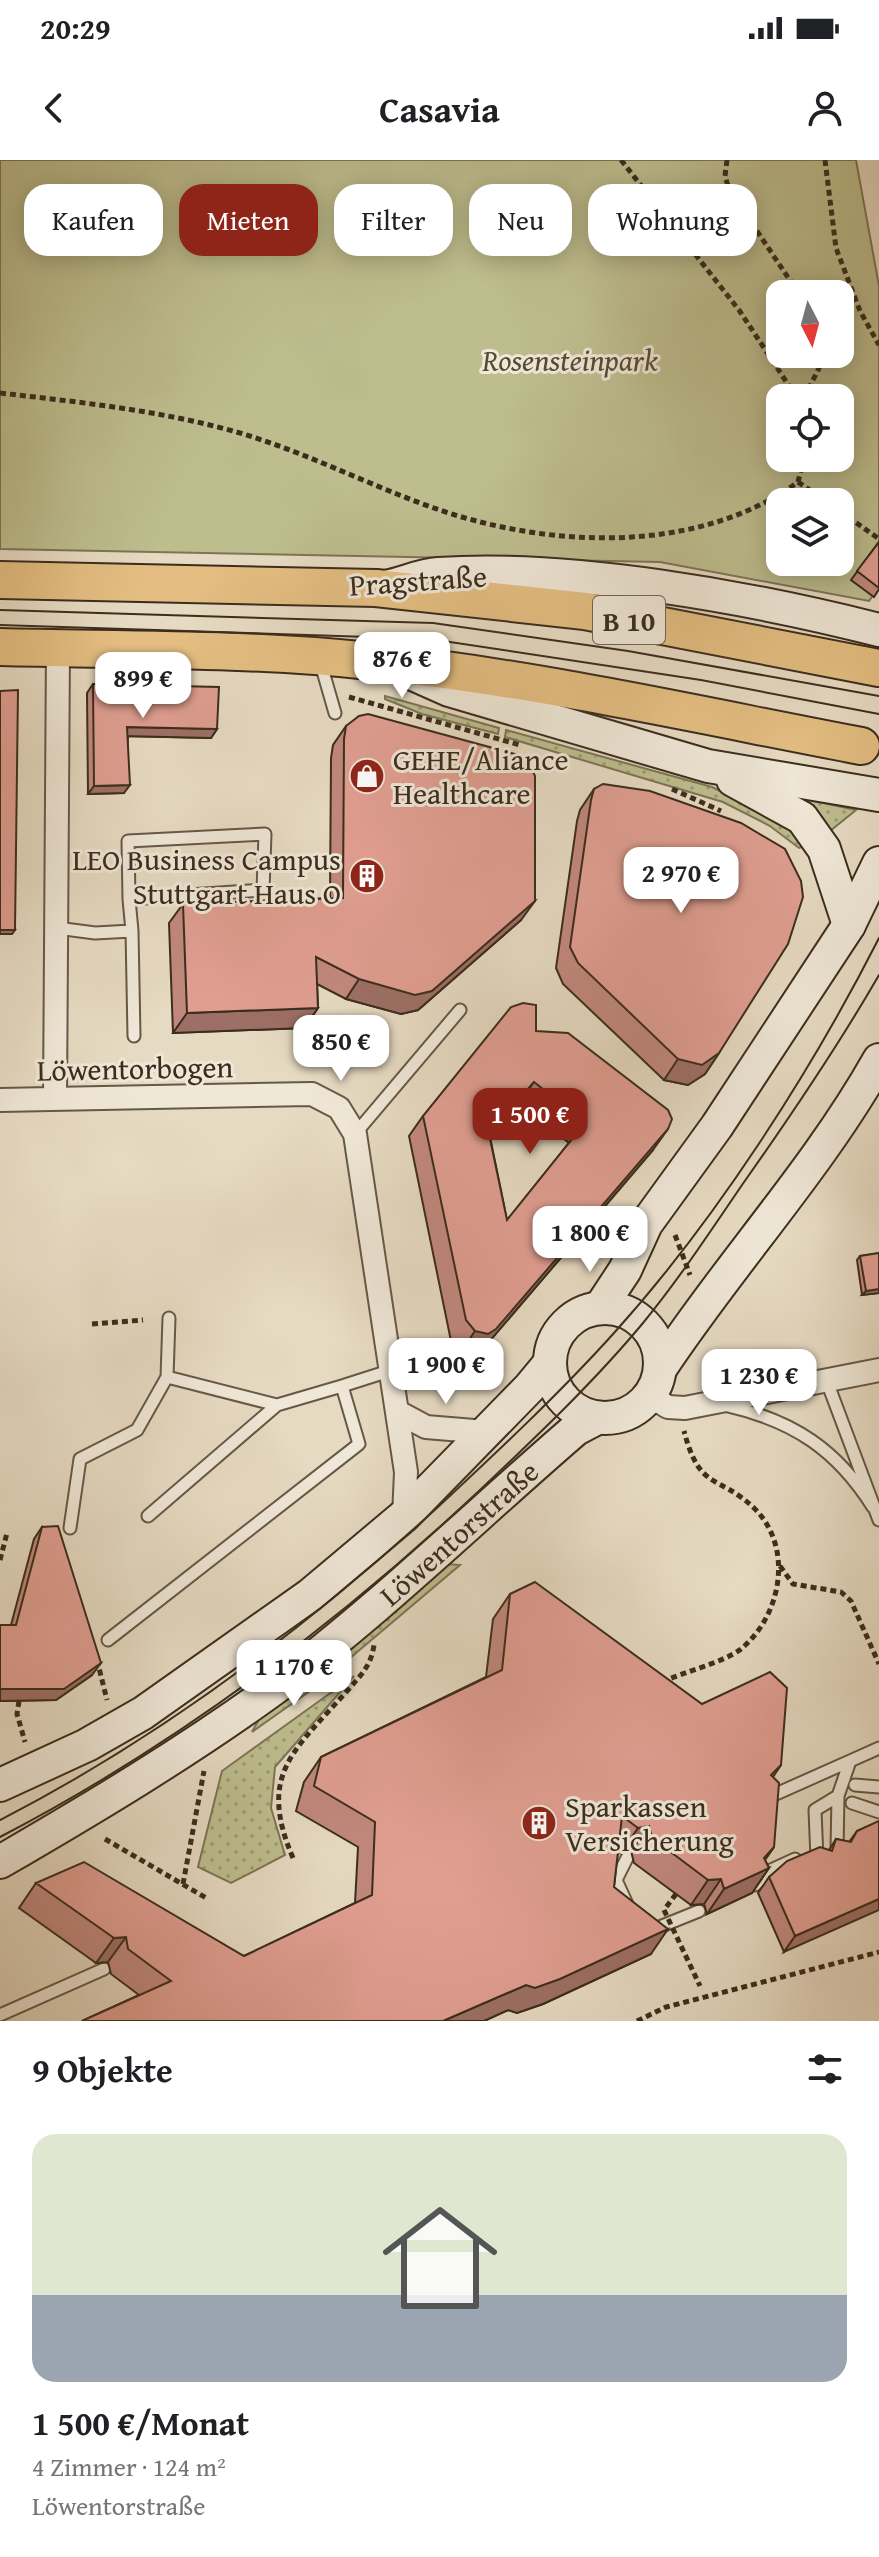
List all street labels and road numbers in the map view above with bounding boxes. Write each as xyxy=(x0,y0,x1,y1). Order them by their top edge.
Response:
street label: Pragstraße xyxy=(348,553,488,607)
road number: B 10 xyxy=(593,596,665,644)
street label: Löwentorbogen xyxy=(36,1044,234,1092)
street label: Löwentorstraße xyxy=(369,1450,548,1616)

